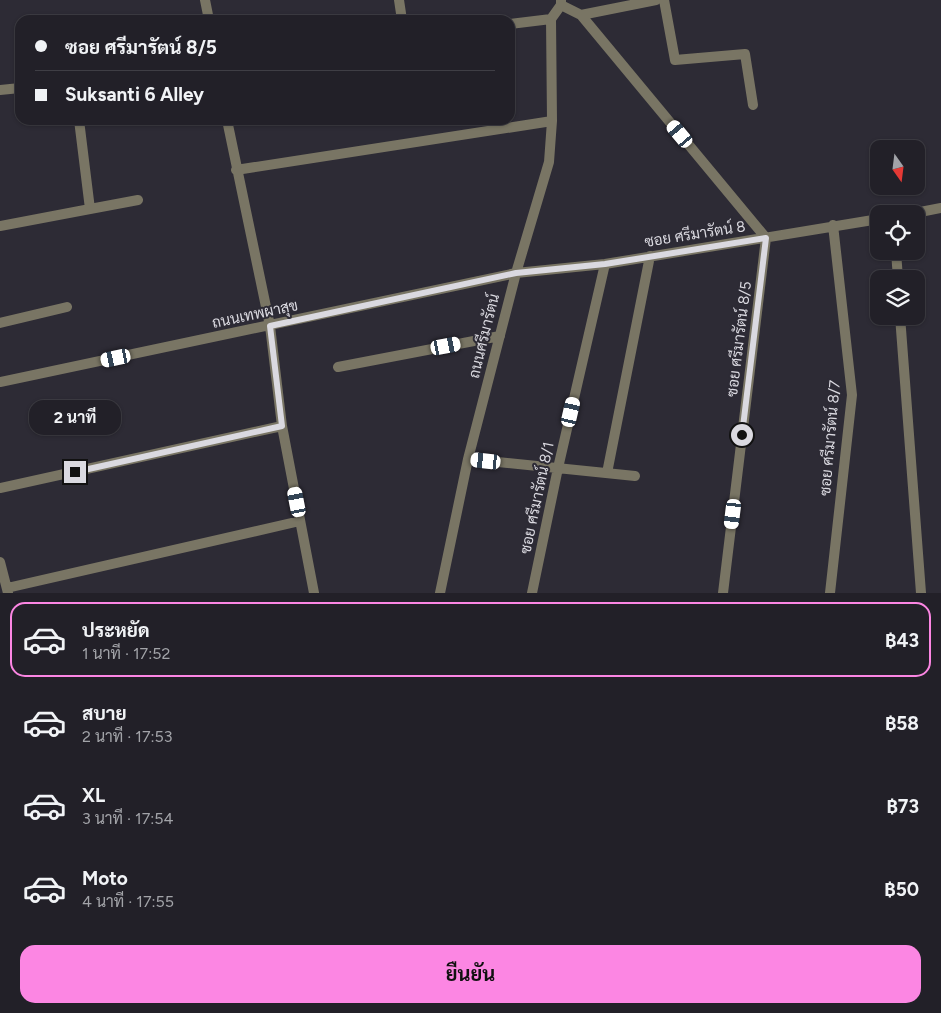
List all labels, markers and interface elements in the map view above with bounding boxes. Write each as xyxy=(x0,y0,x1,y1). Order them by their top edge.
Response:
text: ซอย ศรีมารัตน์ 8/5 xyxy=(65,36,217,59)
text: Suksanti 6 Alley xyxy=(65,83,204,106)
car xyxy=(664,118,695,150)
north arrow xyxy=(870,140,925,195)
map controls xyxy=(870,140,925,325)
button: locate xyxy=(870,205,925,260)
street label: ซอย ศรีมารัตน์ 8 xyxy=(643,216,747,251)
button: layers xyxy=(870,270,925,325)
street label: ซอย ศรีมารัตน์ 8/5 xyxy=(722,280,755,398)
street label: ถนนศรีมารัตน์ xyxy=(464,292,503,380)
street label: ถนนเทพผาสุข xyxy=(210,296,300,334)
car xyxy=(429,336,462,356)
car xyxy=(99,348,132,368)
street label: ซอย ศรีมารัตน์ 8/7 xyxy=(815,379,844,496)
car xyxy=(560,396,581,428)
callout: 2 นาที xyxy=(29,400,121,434)
text: 2 นาที xyxy=(54,408,96,427)
route start xyxy=(731,424,753,446)
street label: ซอย ศรีมารัตน์ 8/1 xyxy=(515,440,558,556)
car xyxy=(470,452,501,470)
route end xyxy=(64,461,86,483)
car xyxy=(286,486,307,518)
car xyxy=(723,498,742,530)
icon: car xyxy=(22,617,67,662)
text: ประหยัด xyxy=(82,619,150,642)
text: ฿43 xyxy=(885,629,919,652)
text: 1 นาที · 17:52 xyxy=(82,644,170,663)
icon: car xyxy=(22,700,67,745)
text: สบาย xyxy=(82,702,127,725)
text: ฿58 xyxy=(885,712,919,735)
text: 2 นาที · 17:53 xyxy=(82,727,172,746)
icon: car xyxy=(22,783,67,828)
text: XL xyxy=(82,784,105,807)
text: ฿73 xyxy=(886,795,919,818)
text: 3 นาที · 17:54 xyxy=(82,809,173,828)
icon: car xyxy=(22,866,67,911)
text: Moto xyxy=(82,867,128,890)
text: ฿50 xyxy=(884,878,919,901)
text: 4 นาที · 17:55 xyxy=(82,892,174,911)
button: ยืนยัน xyxy=(20,945,921,1003)

